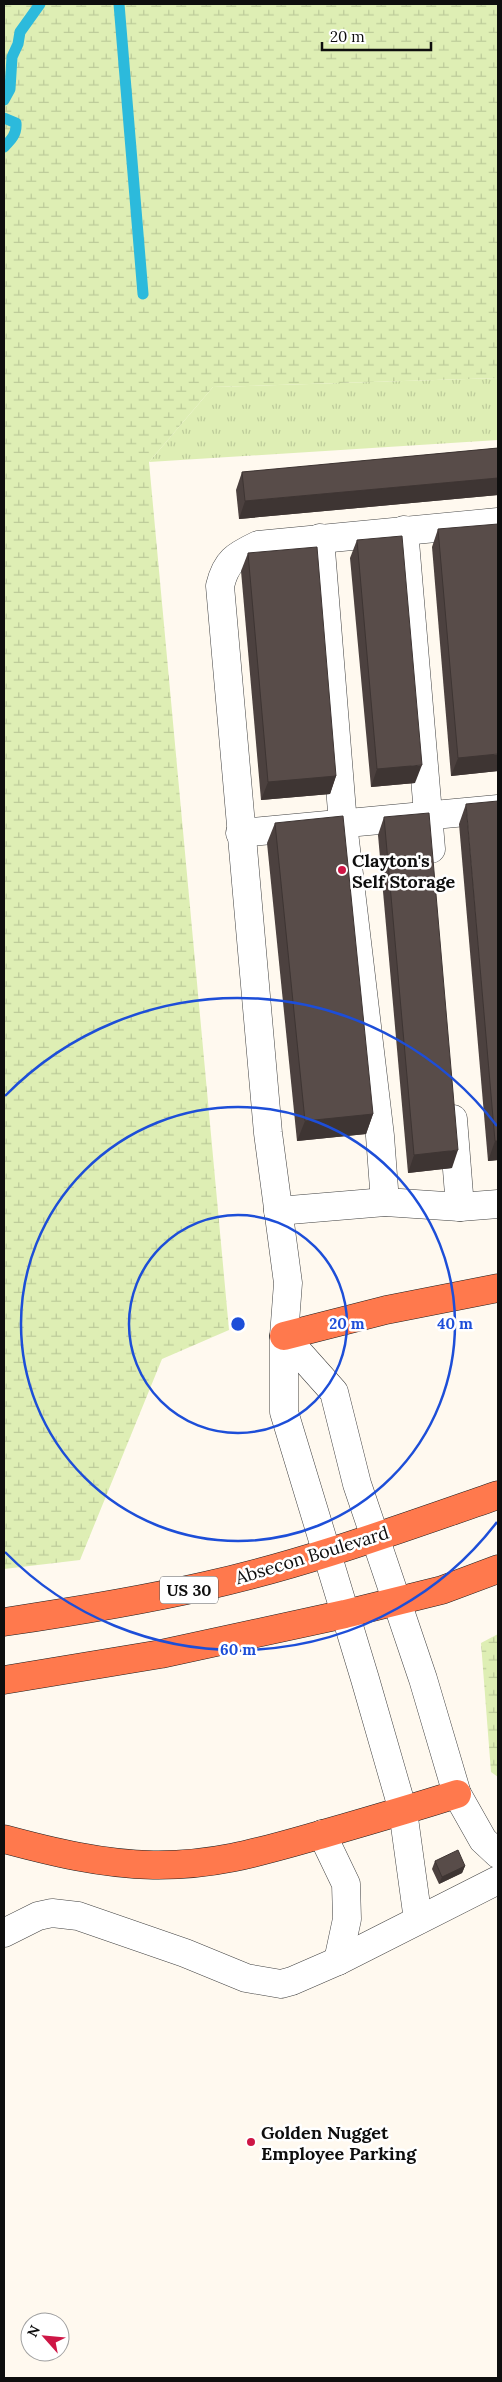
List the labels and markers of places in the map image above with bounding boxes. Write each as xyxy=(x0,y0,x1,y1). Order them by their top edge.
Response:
place label: Clayton's Self Storage xyxy=(352,849,456,893)
marker: Clayton's Self Storage xyxy=(336,864,348,876)
centre of rings xyxy=(229,1315,247,1333)
place label: Golden Nugget Employee Parking xyxy=(261,2121,417,2165)
marker: Golden Nugget Employee Parking xyxy=(245,2136,257,2148)

